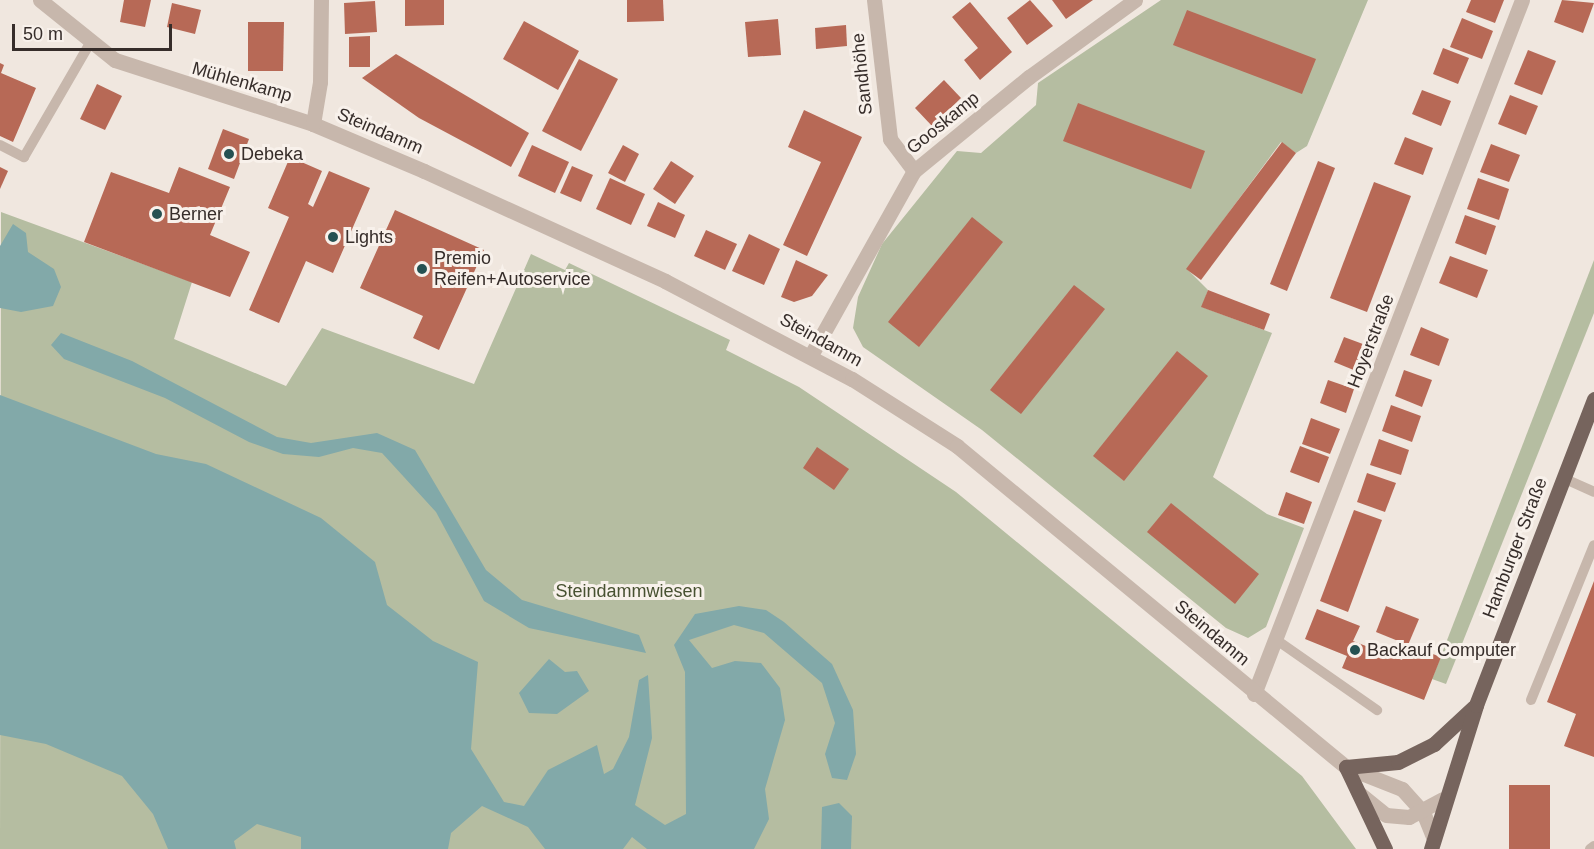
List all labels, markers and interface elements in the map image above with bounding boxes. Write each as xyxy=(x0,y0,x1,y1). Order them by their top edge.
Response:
scale bar xyxy=(15,12,176,50)
text: 50 m xyxy=(23,24,63,44)
street label: Sandhöhe xyxy=(847,32,877,116)
street label: Mühlenkamp xyxy=(189,57,295,107)
street label: Gooskamp xyxy=(902,87,984,159)
street label: Steindamm xyxy=(334,103,426,159)
place label: Debeka xyxy=(241,143,303,165)
marker: Debeka xyxy=(222,147,236,161)
place label: Berner xyxy=(169,203,223,225)
marker: Berner xyxy=(150,207,164,221)
place label: Lights xyxy=(345,226,393,248)
marker: Lights xyxy=(326,230,340,244)
place label: Premio Reifen+Autoservice xyxy=(434,248,591,290)
marker: Premio Reifen+Autoservice xyxy=(415,262,429,276)
street label: Hoyerstraße xyxy=(1343,291,1399,391)
street label: Steindamm xyxy=(776,308,866,372)
street label: Hamburger Straße xyxy=(1478,475,1552,621)
park label: Steindammwiesen xyxy=(555,580,703,602)
street label: Steindamm xyxy=(1170,595,1254,671)
place label: Backauf Computer xyxy=(1367,639,1516,661)
marker: Backauf Computer xyxy=(1348,643,1362,657)

